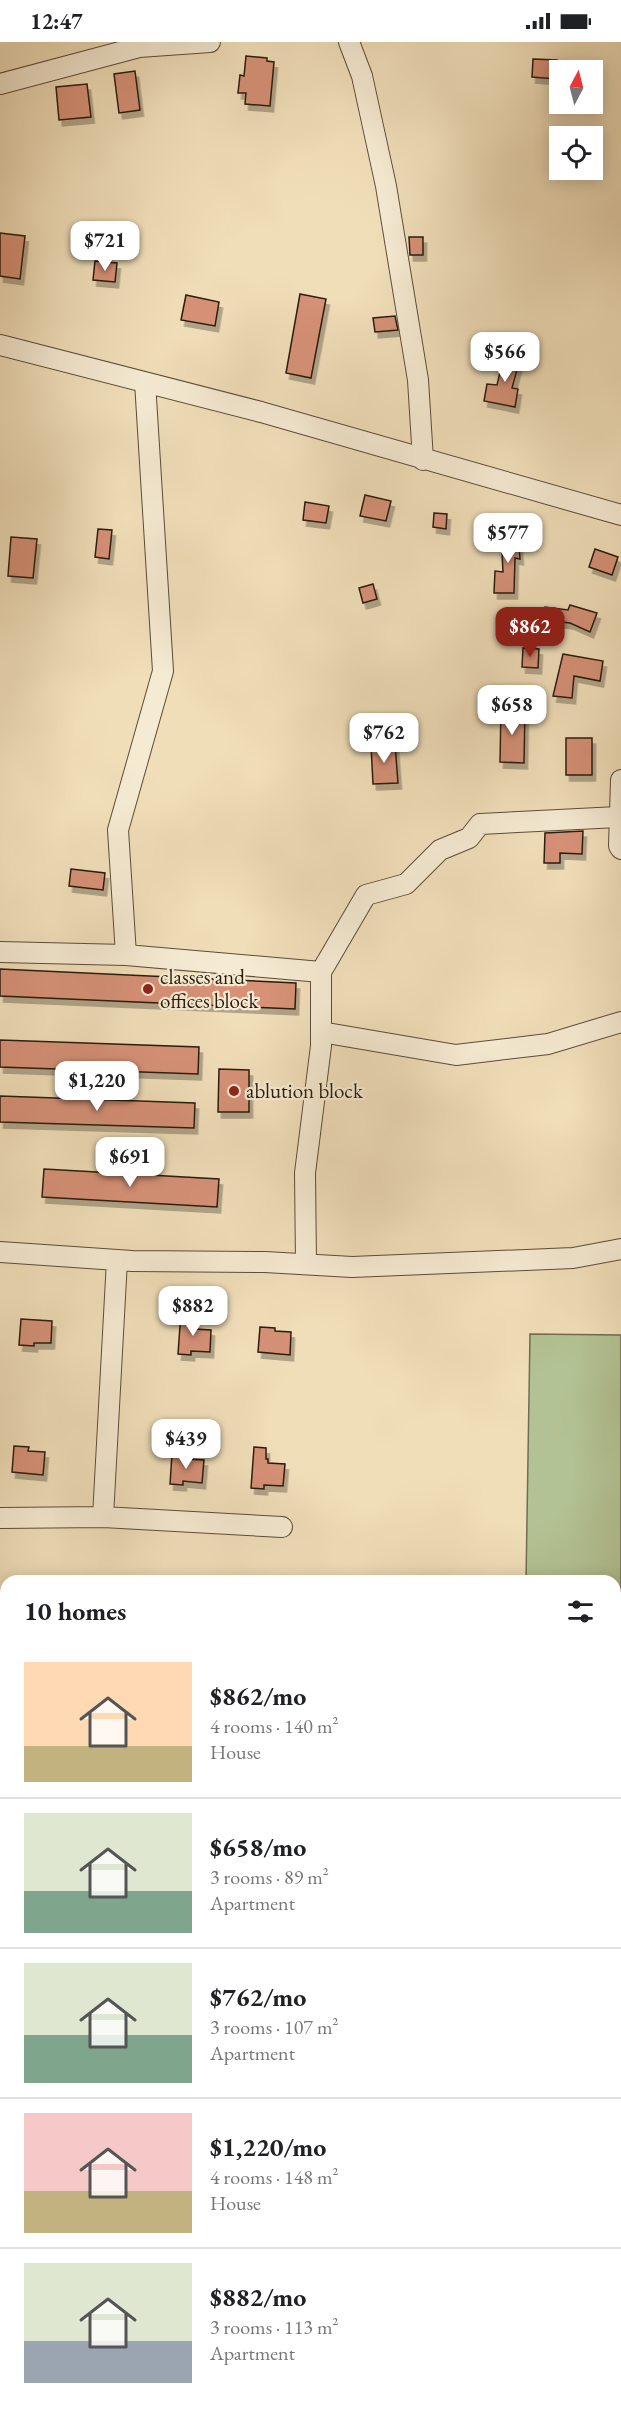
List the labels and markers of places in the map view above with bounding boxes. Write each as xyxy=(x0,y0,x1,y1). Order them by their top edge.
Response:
pin: $721 xyxy=(69,221,141,272)
pin: $566 xyxy=(469,332,541,383)
pin: $577 xyxy=(472,513,544,564)
pin: $862 xyxy=(494,607,566,658)
pin: $658 xyxy=(476,685,548,736)
pin: $762 xyxy=(348,713,420,764)
place label: classes and offices block xyxy=(160,963,259,1014)
marker: classes and offices block xyxy=(141,982,155,996)
pin: $1,220 xyxy=(48,1061,146,1112)
place label: ablution block xyxy=(246,1077,364,1104)
marker: ablution block xyxy=(227,1084,241,1098)
pin: $691 xyxy=(94,1137,166,1188)
pin: $882 xyxy=(157,1286,229,1337)
pin: $439 xyxy=(150,1419,222,1470)

